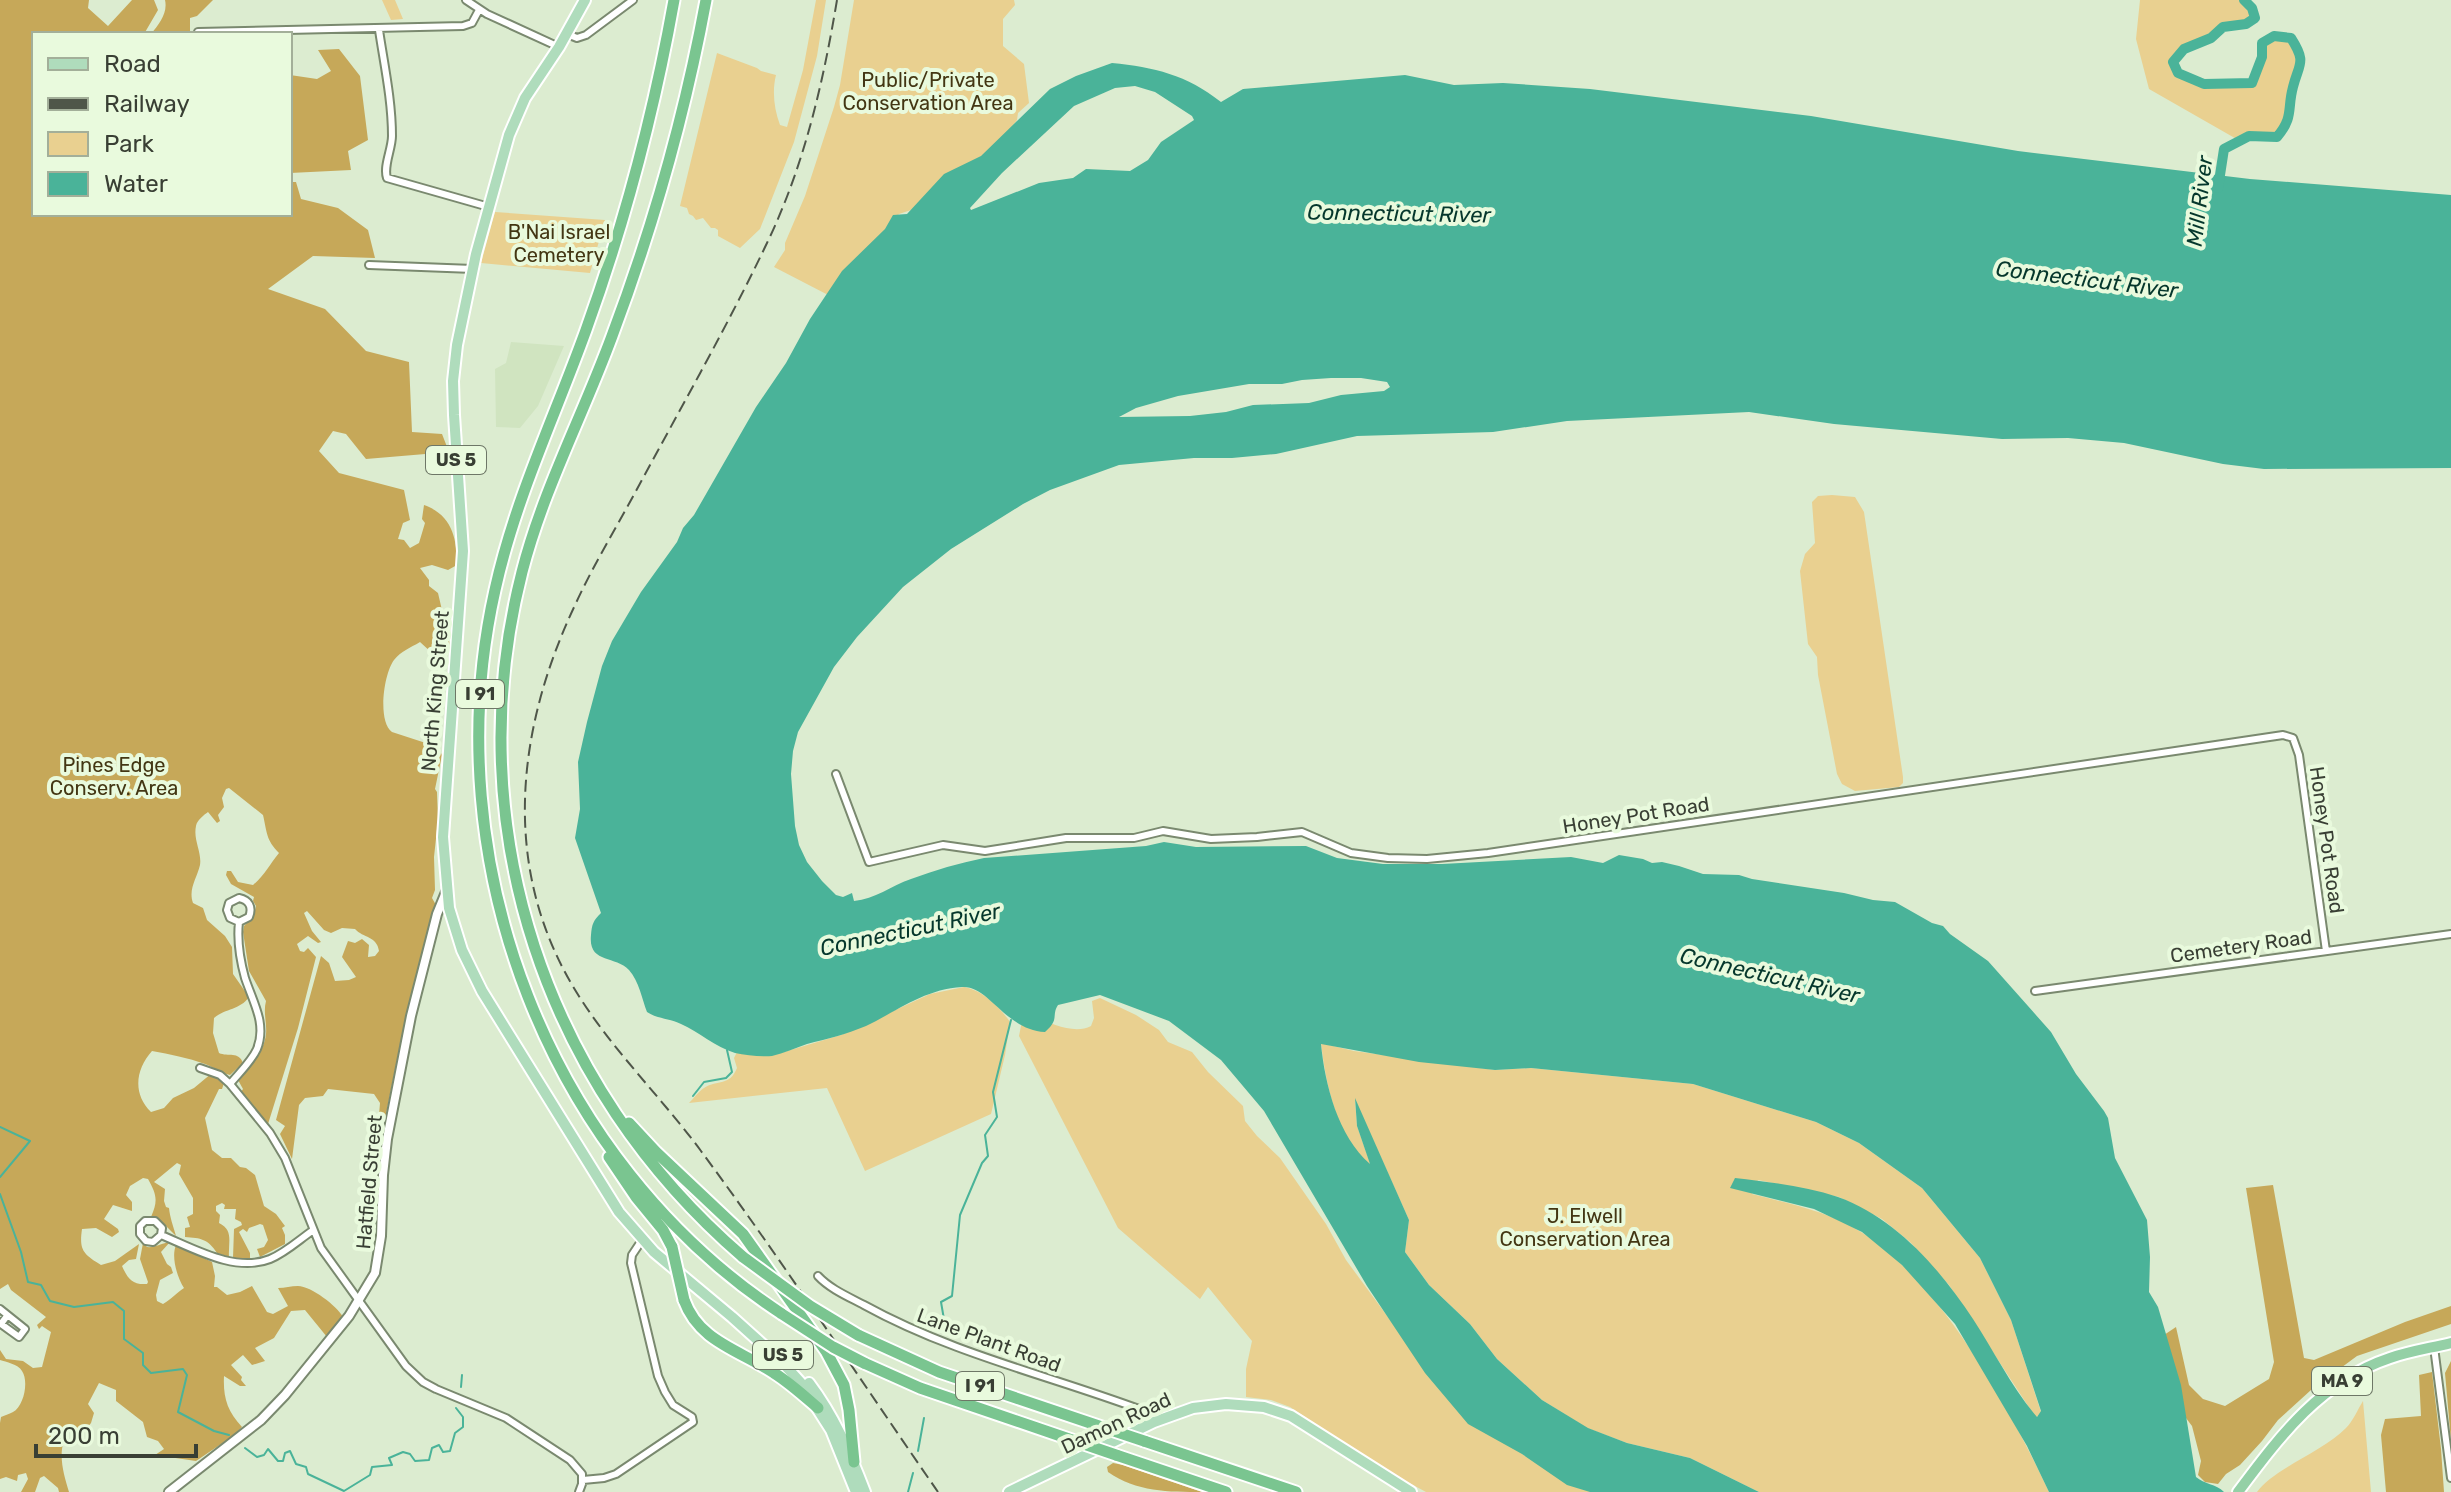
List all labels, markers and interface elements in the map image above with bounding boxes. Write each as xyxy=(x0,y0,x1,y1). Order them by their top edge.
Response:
legend xyxy=(32,32,292,216)
text: Road xyxy=(104,50,161,78)
park label: Public/Private Conservation Area xyxy=(842,68,1014,115)
text: Railway xyxy=(104,90,190,118)
text: Park xyxy=(104,130,155,158)
water label: Mill River xyxy=(2181,153,2219,248)
text: Water xyxy=(104,170,168,198)
water label: Connecticut River xyxy=(1307,198,1493,229)
park label: B'Nai Israel Cemetery xyxy=(508,220,610,267)
water label: Connecticut River xyxy=(1994,255,2181,304)
road number: US 5 xyxy=(426,446,486,474)
street label: North King Street xyxy=(416,609,454,773)
road number: I 91 xyxy=(456,680,504,708)
park label: Pines Edge Conserv. Area xyxy=(50,753,178,800)
street label: Honey Pot Road xyxy=(2305,765,2349,915)
street label: Honey Pot Road xyxy=(1561,792,1711,838)
water label: Connecticut River xyxy=(818,897,1004,962)
street label: Cemetery Road xyxy=(2169,924,2313,968)
water label: Connecticut River xyxy=(1677,942,1864,1010)
street label: Hatfield Street xyxy=(351,1114,387,1250)
park label: J. Elwell Conservation Area xyxy=(1499,1204,1671,1251)
street label: Lane Plant Road xyxy=(914,1303,1064,1377)
road number: US 5 xyxy=(753,1341,813,1369)
road number: MA 9 xyxy=(2312,1367,2372,1395)
road number: I 91 xyxy=(956,1372,1004,1400)
street label: Damon Road xyxy=(1057,1387,1175,1459)
scale bar xyxy=(36,1408,196,1458)
text: 200 m xyxy=(48,1422,120,1450)

